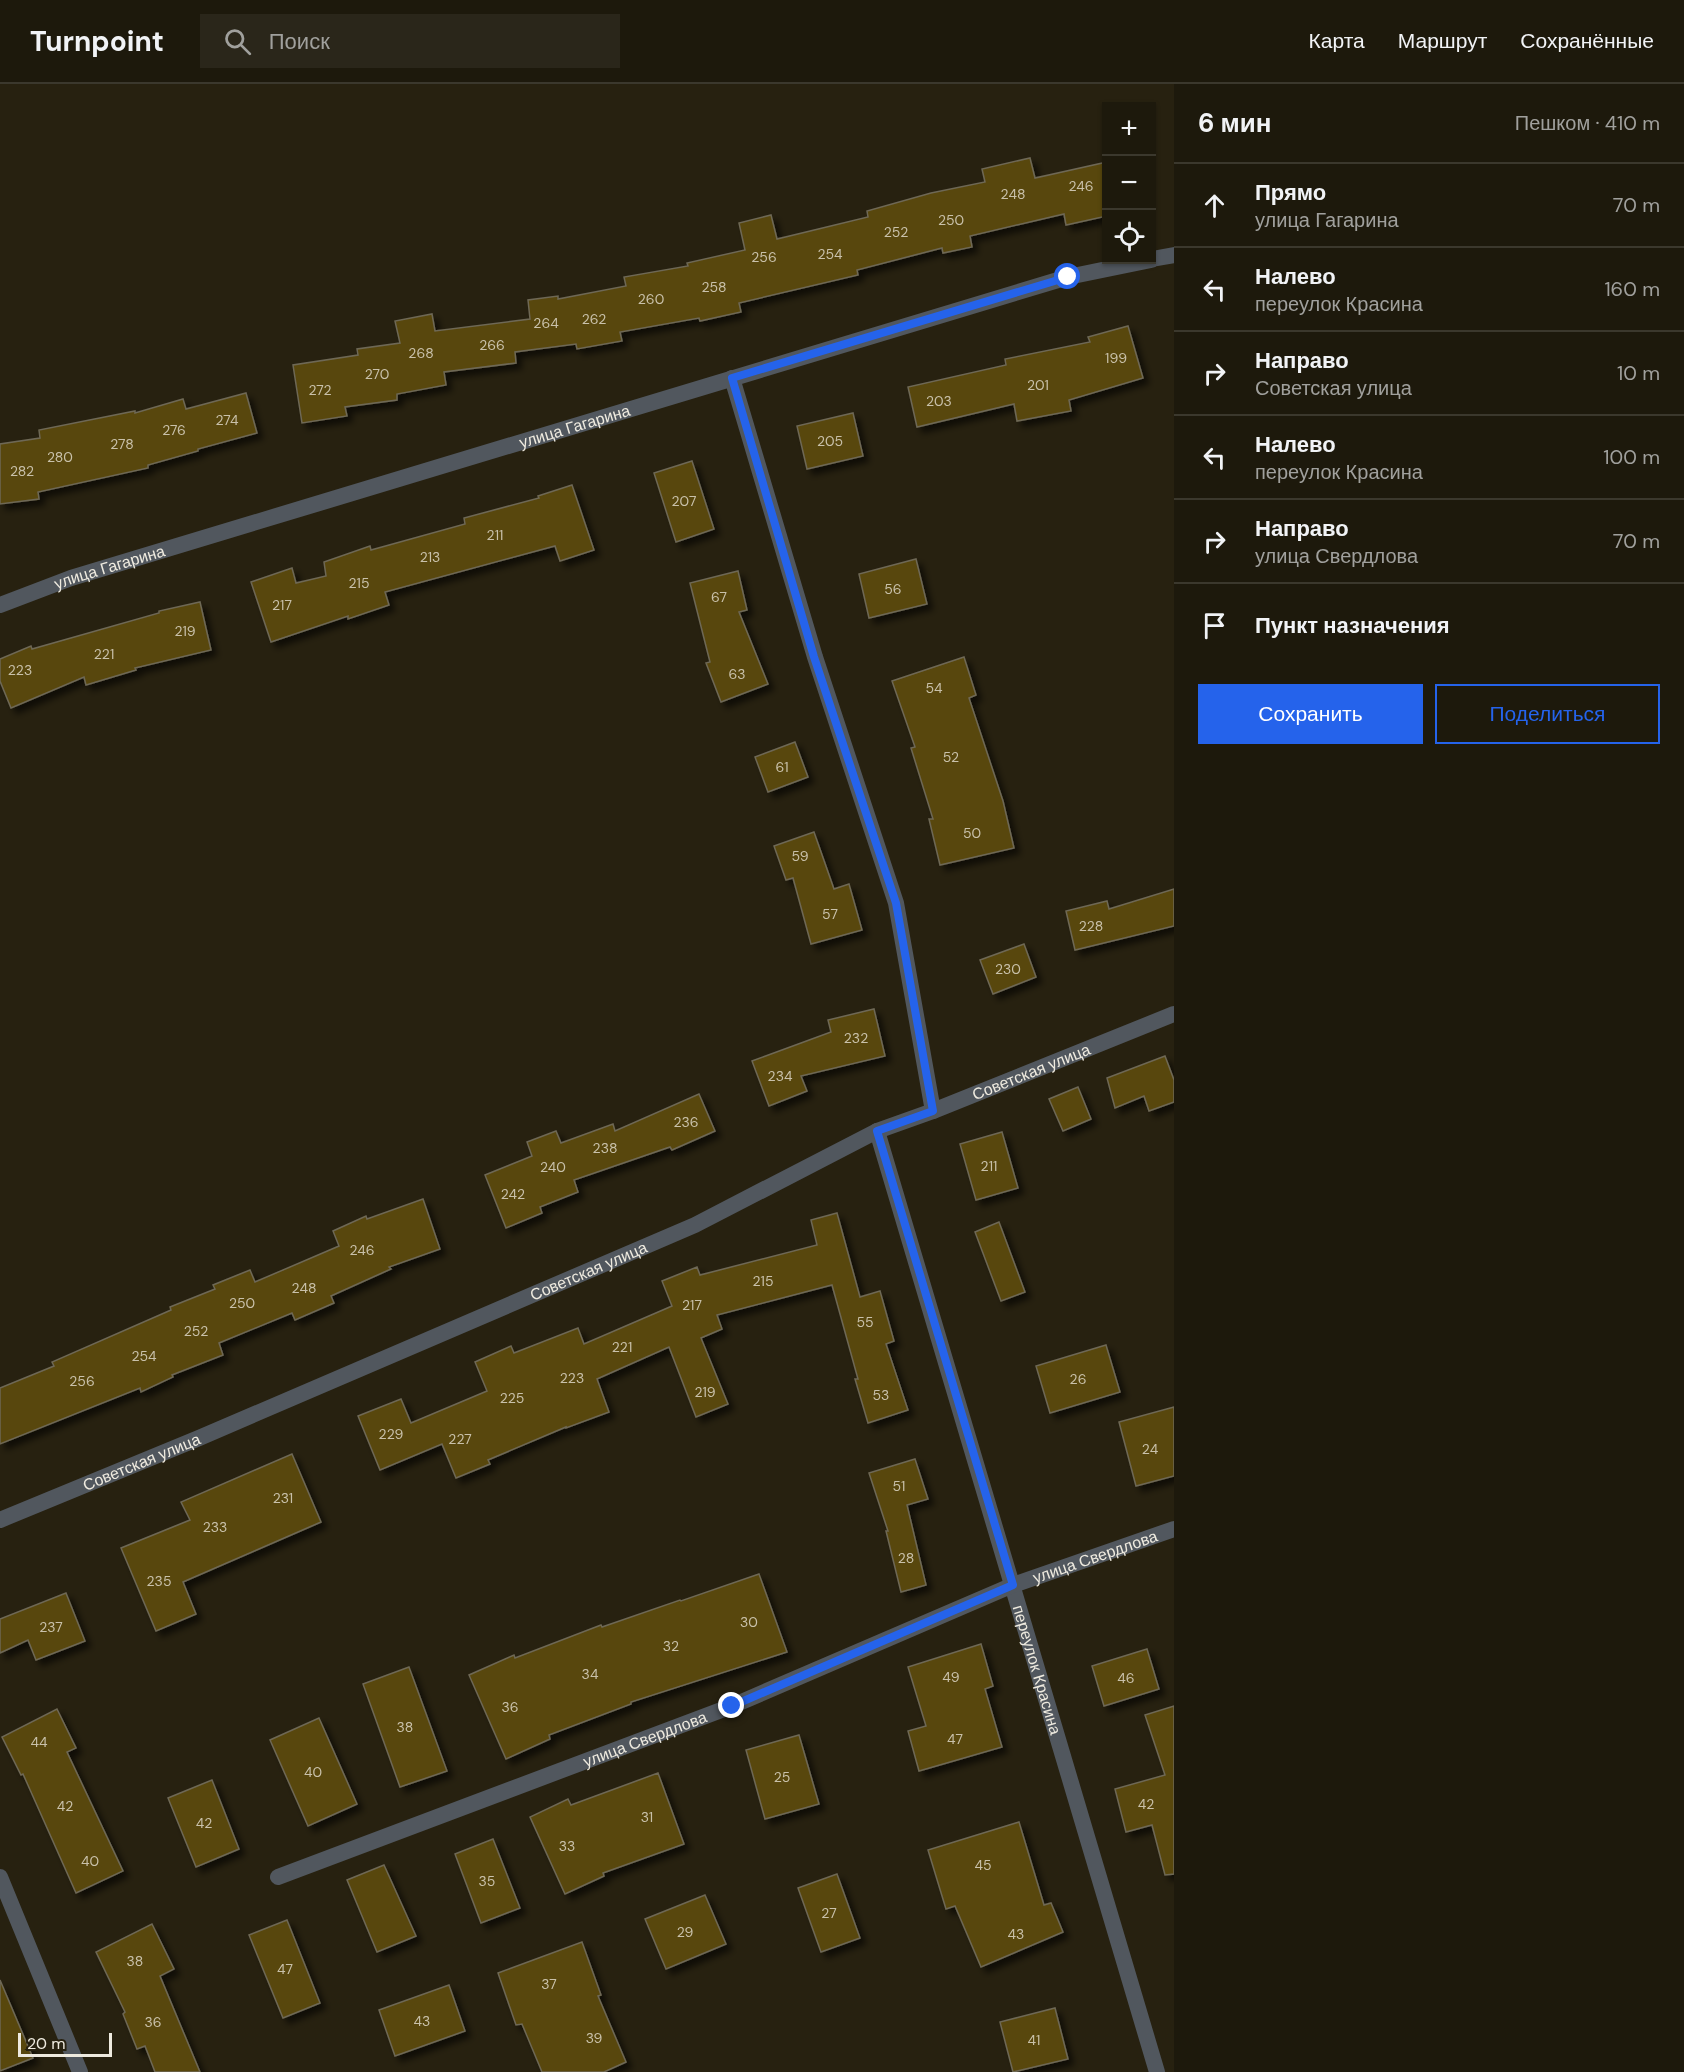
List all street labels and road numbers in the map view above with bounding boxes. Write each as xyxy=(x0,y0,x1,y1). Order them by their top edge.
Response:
street label: улица Гагарина xyxy=(517,400,633,453)
street label: улица Гагарина xyxy=(51,540,168,594)
street label: Советская улица xyxy=(969,1039,1093,1105)
street label: Советская улица xyxy=(527,1237,650,1306)
street label: Советская улица xyxy=(80,1429,204,1496)
street label: улица Свердлова xyxy=(1030,1526,1160,1588)
street label: переулок Красина xyxy=(1008,1602,1066,1737)
street label: улица Свердлова xyxy=(580,1706,710,1772)

